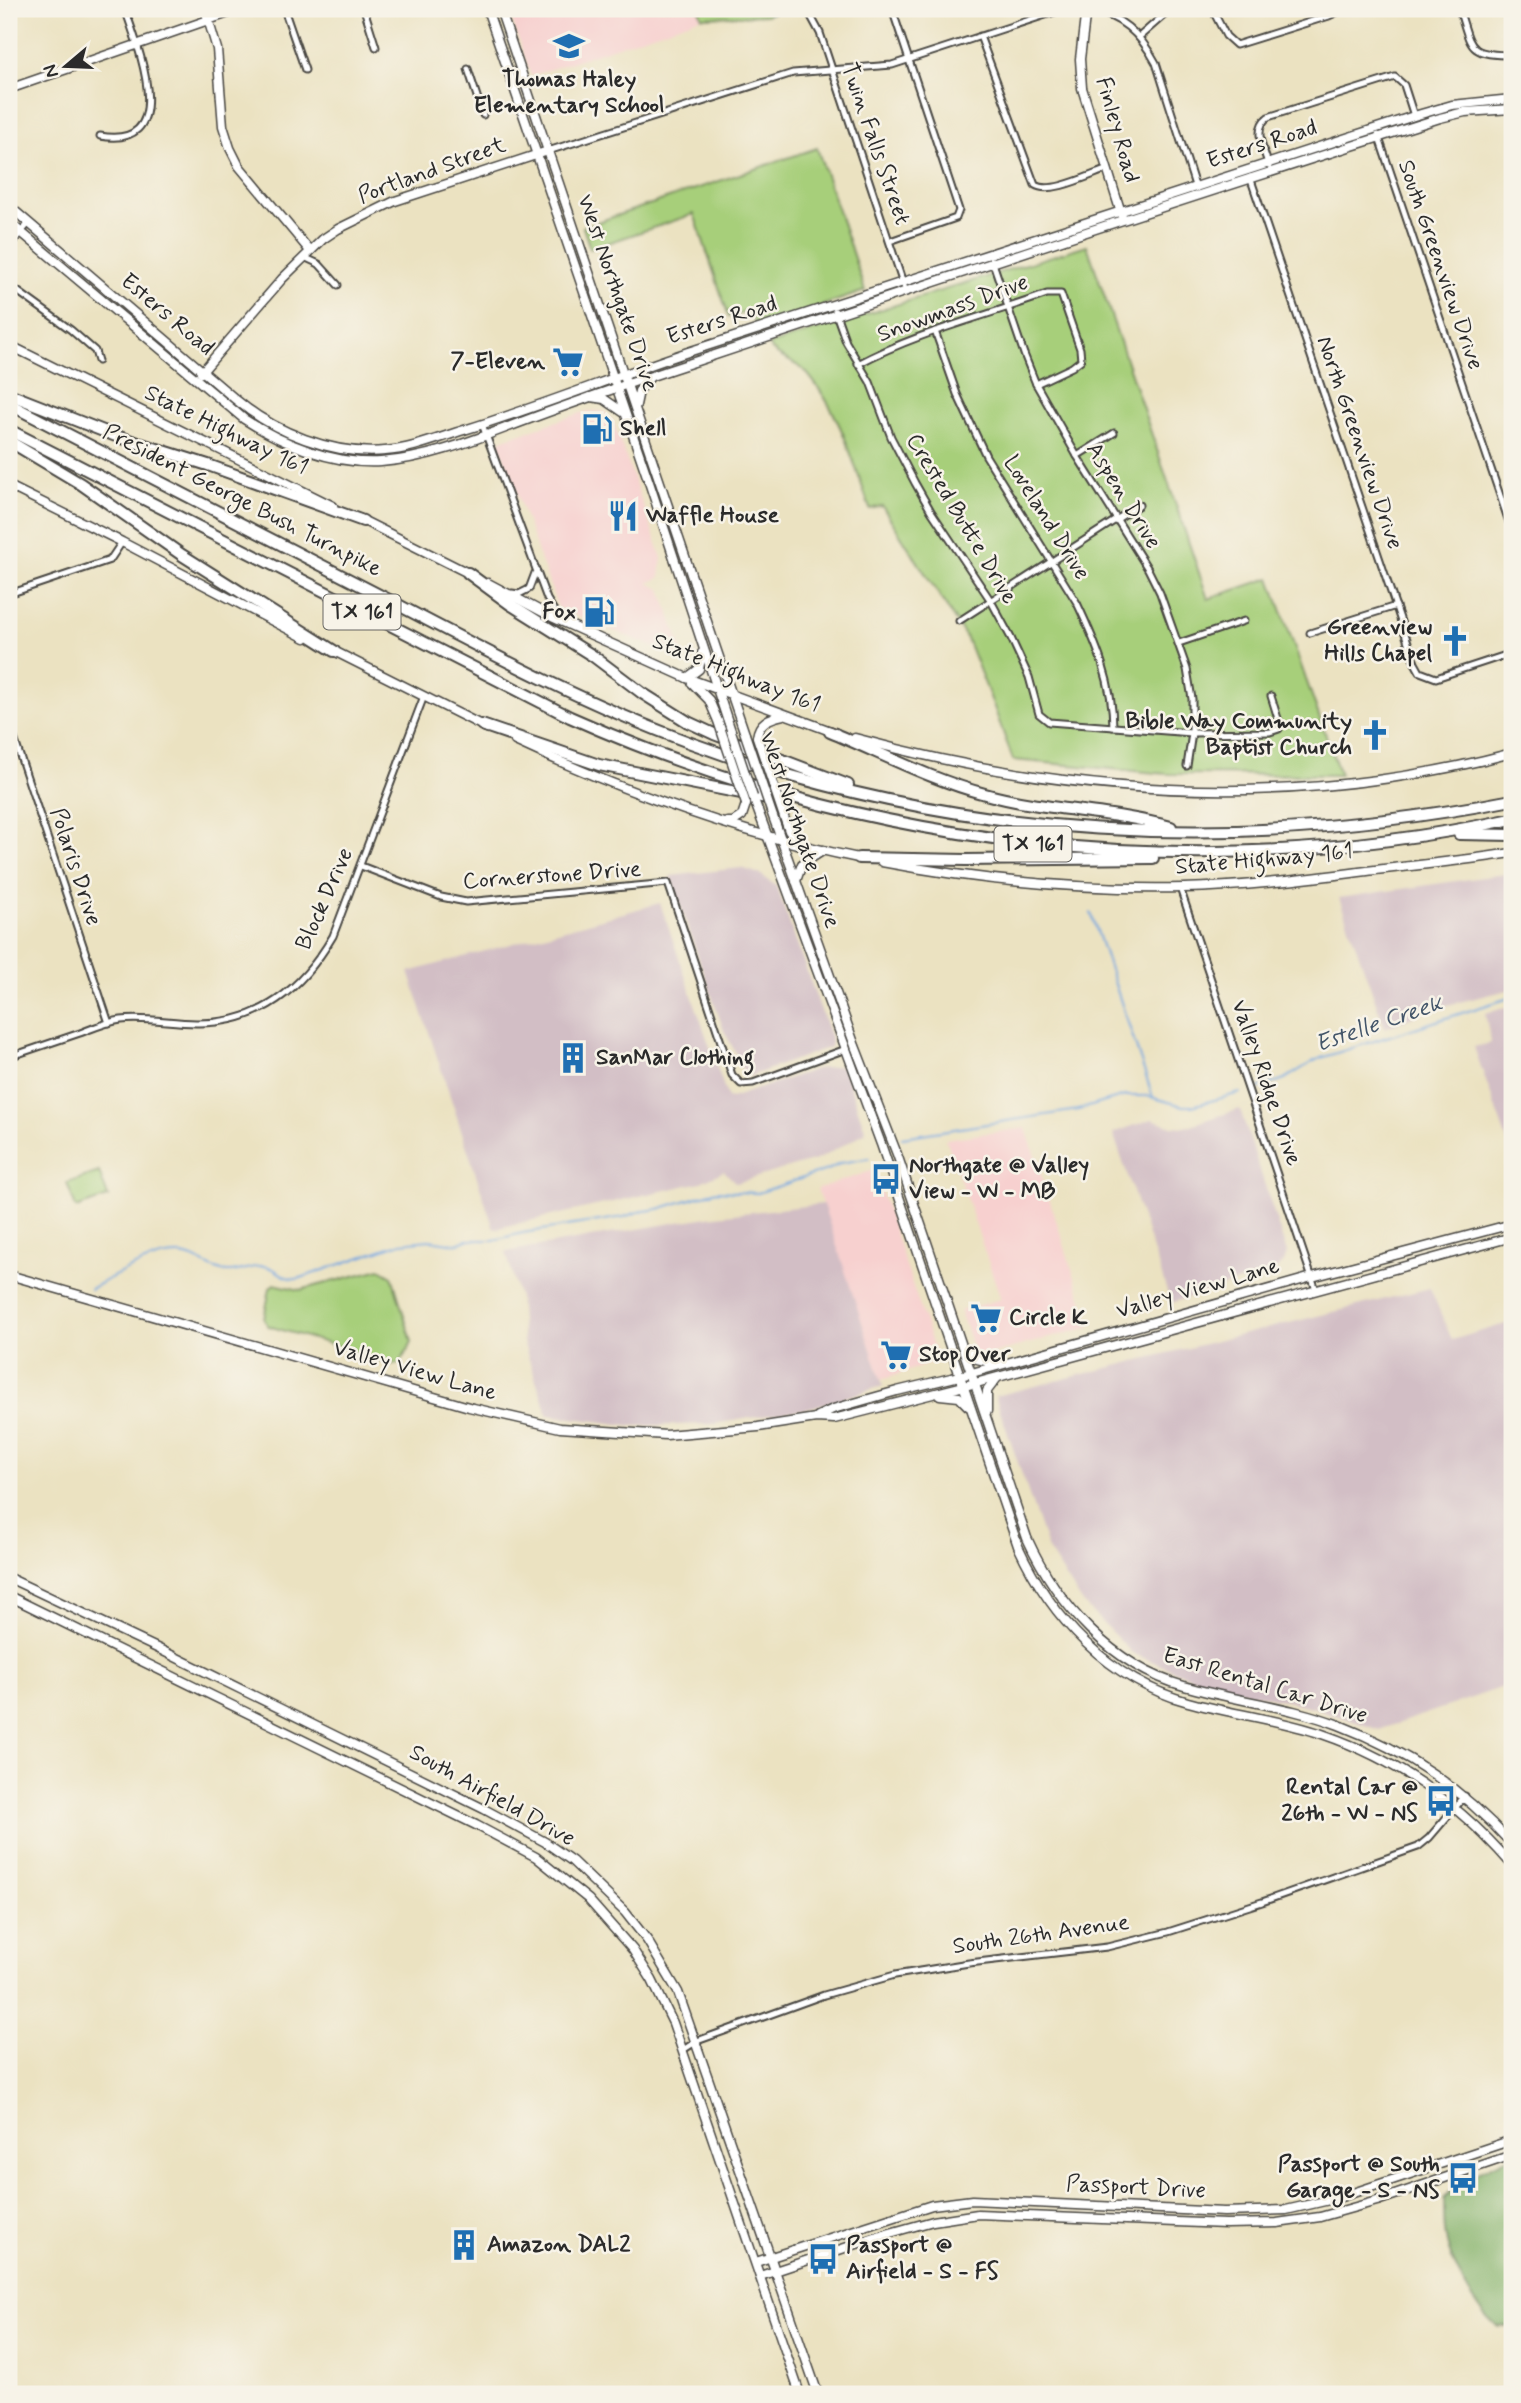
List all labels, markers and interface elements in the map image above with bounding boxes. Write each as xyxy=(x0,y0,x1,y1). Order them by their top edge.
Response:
school or university icon: Thomas Haley Elementary School xyxy=(552,29,586,63)
north arrow xyxy=(32,32,102,102)
street label: Twin Falls Street xyxy=(833,59,917,229)
text: N xyxy=(37,61,65,81)
place label: Thomas Haley Elementary School xyxy=(473,65,665,121)
street label: Finley Road xyxy=(1088,74,1146,186)
street label: Esters Road xyxy=(1203,113,1321,177)
street label: Portland Street xyxy=(354,130,510,212)
street label: South Greenview Drive xyxy=(1390,156,1490,374)
street label: West Northgate Drive xyxy=(569,191,665,395)
street label: Esters Road xyxy=(114,267,220,363)
street label: Snowmass Drive xyxy=(873,268,1033,350)
street label: Esters Road xyxy=(663,289,781,353)
street label: North Greenview Drive xyxy=(1308,332,1410,554)
supermarket icon: 7-Eleven xyxy=(551,345,585,379)
place label: 7-Eleven xyxy=(450,347,546,377)
street label: State Highway 161 xyxy=(138,378,313,485)
fuel station icon: Shell xyxy=(580,412,614,446)
place label: Shell xyxy=(620,414,666,444)
street label: President George Bush Turnpike xyxy=(97,417,387,586)
street label: Crested Butte Drive xyxy=(898,428,1024,610)
street label: Aspen Drive xyxy=(1078,437,1168,555)
street label: Loveland Drive xyxy=(996,450,1096,586)
restaurant icon: Waffle House xyxy=(606,499,640,533)
place label: Waffle House xyxy=(645,501,780,531)
road number: TX 161 xyxy=(324,594,400,630)
fuel station icon: Fox xyxy=(582,595,616,629)
place label: Fox xyxy=(542,597,576,627)
place label: Greenview Hills Chapel xyxy=(1324,613,1432,669)
church icon: Greenview Hills Chapel xyxy=(1438,624,1472,658)
street label: State Highway 161 xyxy=(647,627,824,723)
place label: Bible Way Community Baptist Church xyxy=(1126,707,1352,763)
church icon: Bible Way Community Baptist Church xyxy=(1358,718,1392,752)
street label: West Northgate Drive xyxy=(751,728,847,932)
street label: Polaris Drive xyxy=(42,804,108,930)
road number: TX 161 xyxy=(995,826,1072,862)
street label: State Highway 161 xyxy=(1174,837,1354,885)
street label: Block Drive xyxy=(289,843,361,955)
street label: Cornerstone Drive xyxy=(462,855,642,897)
water label: Estelle Creek xyxy=(1311,987,1448,1060)
street label: Valley Ridge Drive xyxy=(1224,996,1309,1170)
building icon: SanMar Clothing xyxy=(556,1041,590,1075)
place label: SanMar Clothing xyxy=(596,1043,754,1076)
place label: Northgate @ Valley View - W - MB xyxy=(909,1151,1089,1207)
bus stop icon: Northgate @ Valley View - W - MB xyxy=(869,1162,903,1196)
street label: Valley View Lane xyxy=(1113,1251,1283,1327)
supermarket icon: Circle K xyxy=(969,1301,1003,1335)
place label: Circle K xyxy=(1009,1303,1088,1333)
street label: Valley View Lane xyxy=(330,1333,500,1409)
supermarket icon: Stop Over xyxy=(879,1338,913,1372)
place label: Stop Over xyxy=(919,1340,1012,1370)
street label: East Rental Car Drive xyxy=(1159,1641,1371,1731)
street label: South Airfield Drive xyxy=(404,1738,580,1854)
place label: Rental Car @ 26th - W - NS xyxy=(1281,1773,1418,1829)
bus stop icon: Rental Car @ 26th - W - NS xyxy=(1424,1784,1458,1818)
street label: South 26th Avenue xyxy=(951,1908,1131,1962)
place label: Passport @ South Garage - S - NS xyxy=(1278,2150,1440,2208)
bus stop icon: Passport @ South Garage - S - NS xyxy=(1446,2161,1480,2195)
street label: Passport Drive xyxy=(1065,2169,1207,2207)
building icon: Amazon DAL2 xyxy=(447,2228,481,2262)
place label: Amazon DAL2 xyxy=(487,2230,631,2260)
place label: Passport @ Airfield - S - FS xyxy=(846,2231,999,2287)
bus stop icon: Passport @ Airfield - S - FS xyxy=(806,2242,840,2276)

